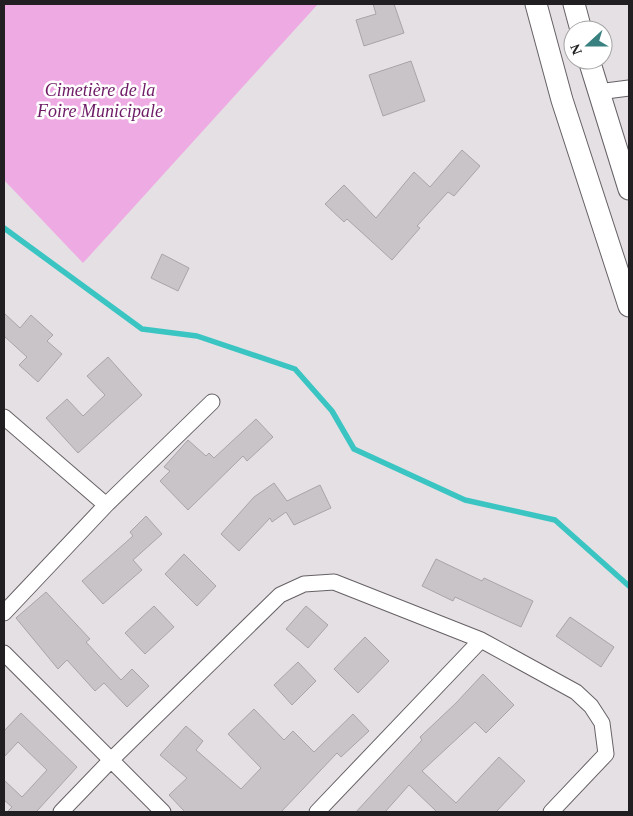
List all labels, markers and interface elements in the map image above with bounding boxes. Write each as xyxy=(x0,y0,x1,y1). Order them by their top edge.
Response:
north arrow xyxy=(563,20,613,70)
text: N xyxy=(568,42,585,57)
park label: Cimetière de la Foire Municipale xyxy=(36,80,163,121)

